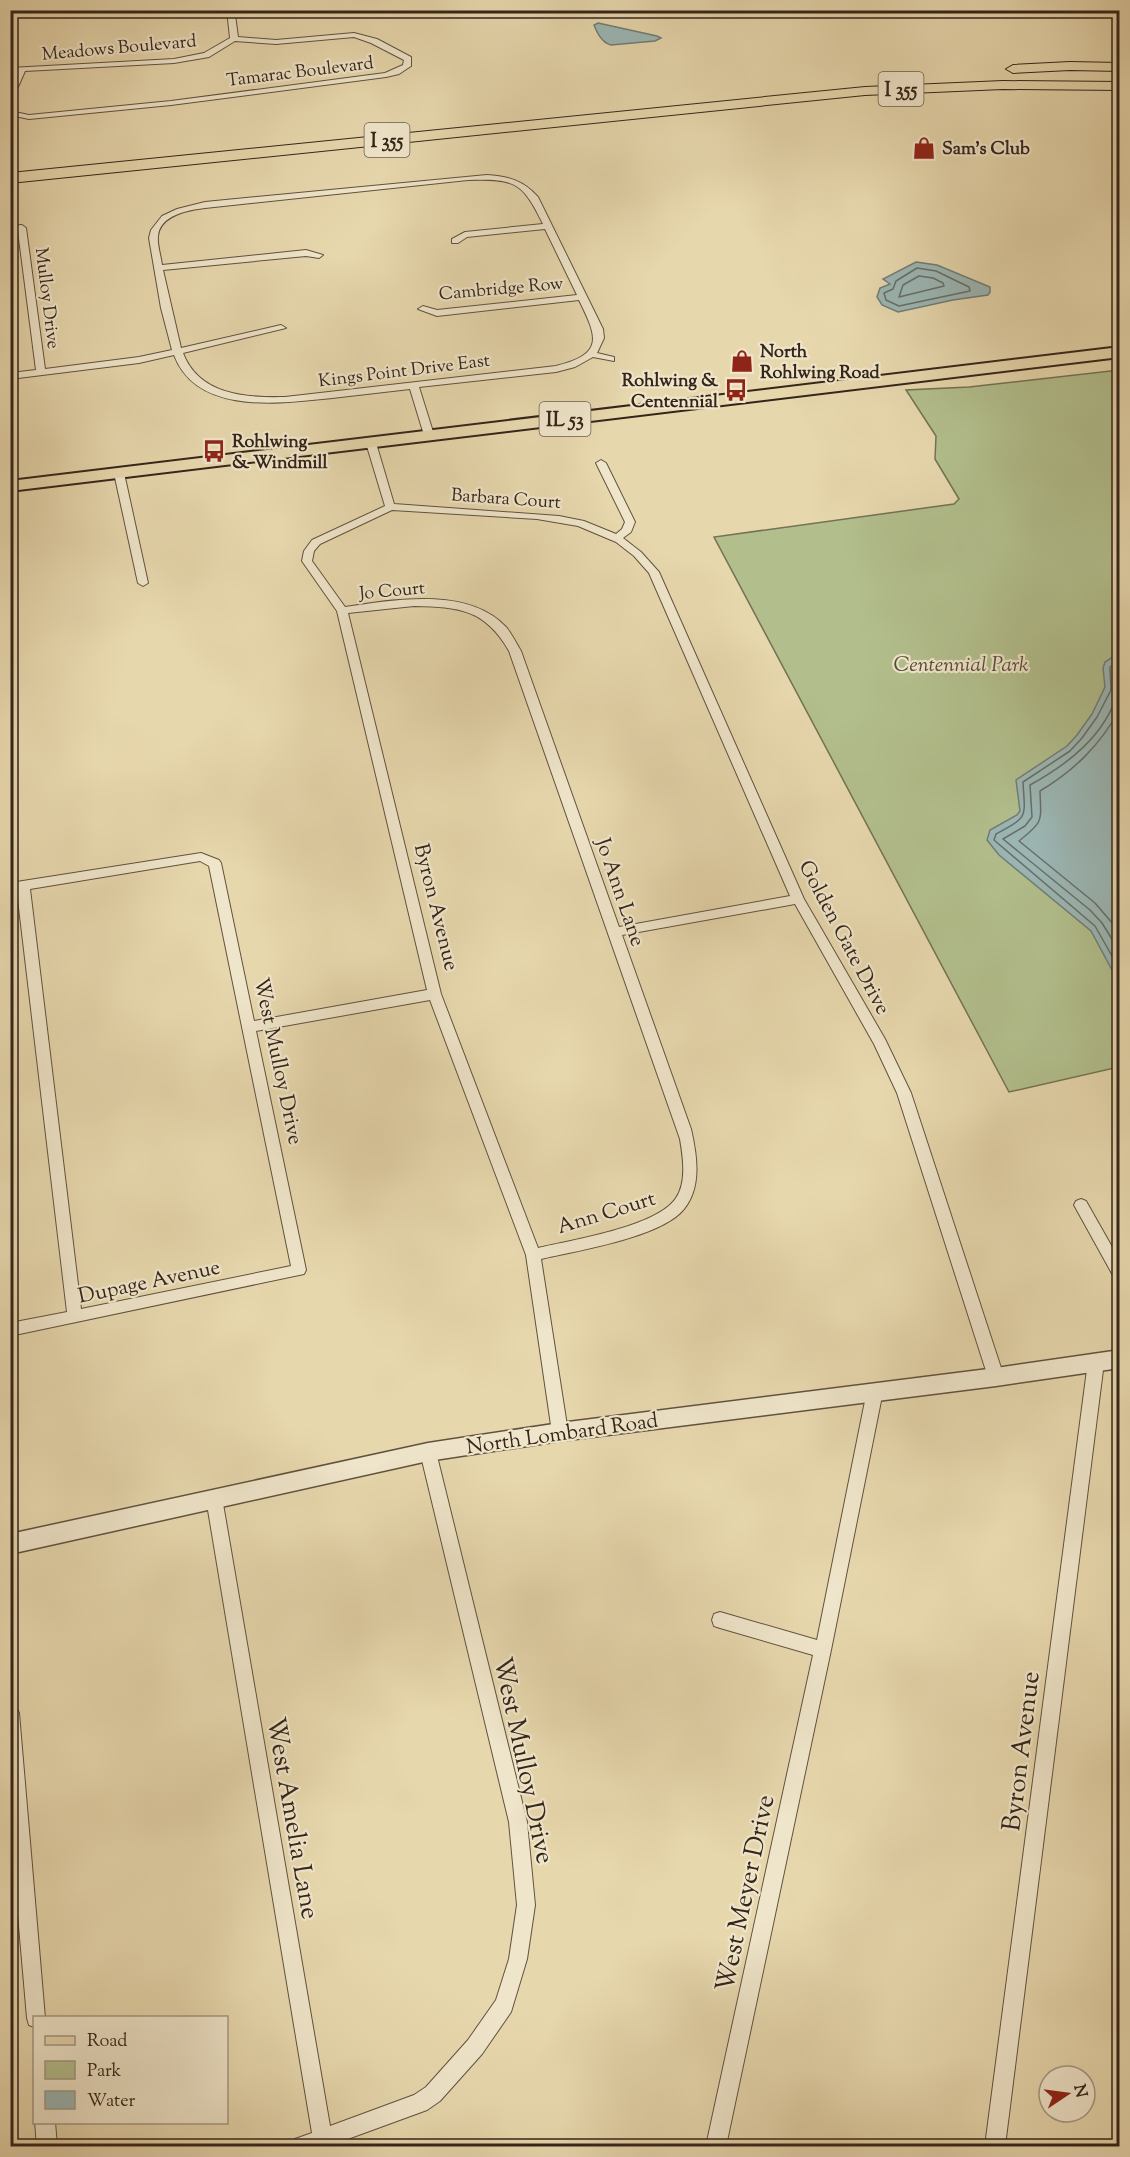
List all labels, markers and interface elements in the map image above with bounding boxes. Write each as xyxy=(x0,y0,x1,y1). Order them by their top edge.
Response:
street label: Meadows Boulevard xyxy=(41,29,198,69)
street label: Tamarac Boulevard xyxy=(225,51,375,95)
road number: I 355 xyxy=(878,72,924,106)
road number: I 355 xyxy=(364,123,410,157)
shop icon: Sam's Club xyxy=(911,135,937,161)
place label: Sam's Club xyxy=(942,137,1030,163)
street label: Mulloy Drive xyxy=(27,246,65,350)
street label: Cambridge Row xyxy=(438,272,565,308)
place label: North Rohlwing Road xyxy=(760,340,881,387)
shop icon: North Rohlwing Road xyxy=(729,348,755,374)
street label: Kings Point Drive East xyxy=(317,349,491,395)
place label: Rohlwing & Centennial xyxy=(622,369,719,416)
bus stop icon: Rohlwing & Centennial xyxy=(723,377,749,403)
road number: IL 53 xyxy=(540,402,590,436)
place label: Rohlwing & Windmill xyxy=(232,430,329,477)
bus stop icon: Rohlwing & Windmill xyxy=(201,438,227,464)
street label: Barbara Court xyxy=(450,483,562,517)
street label: Jo Court xyxy=(357,576,426,608)
park label: Centennial Park xyxy=(894,651,1029,681)
street label: Jo Ann Lane xyxy=(586,834,652,951)
street label: Byron Avenue xyxy=(405,841,465,974)
street label: Golden Gate Drive xyxy=(790,855,897,1021)
street label: West Mulloy Drive xyxy=(245,975,309,1148)
street label: Ann Court xyxy=(554,1185,659,1243)
street label: Dupage Avenue xyxy=(76,1253,223,1313)
street label: North Lombard Road xyxy=(464,1407,660,1463)
street label: West Mulloy Drive xyxy=(483,1654,563,1867)
street label: Byron Avenue xyxy=(994,1669,1051,1833)
street label: West Amelia Lane xyxy=(256,1715,328,1922)
street label: West Meyer Drive xyxy=(707,1791,785,1996)
legend xyxy=(33,2016,228,2124)
text: Road xyxy=(87,2029,127,2055)
text: Park xyxy=(87,2059,122,2085)
north arrow xyxy=(1037,2064,1097,2124)
text: N xyxy=(1067,2082,1092,2100)
text: Water xyxy=(87,2089,136,2115)

